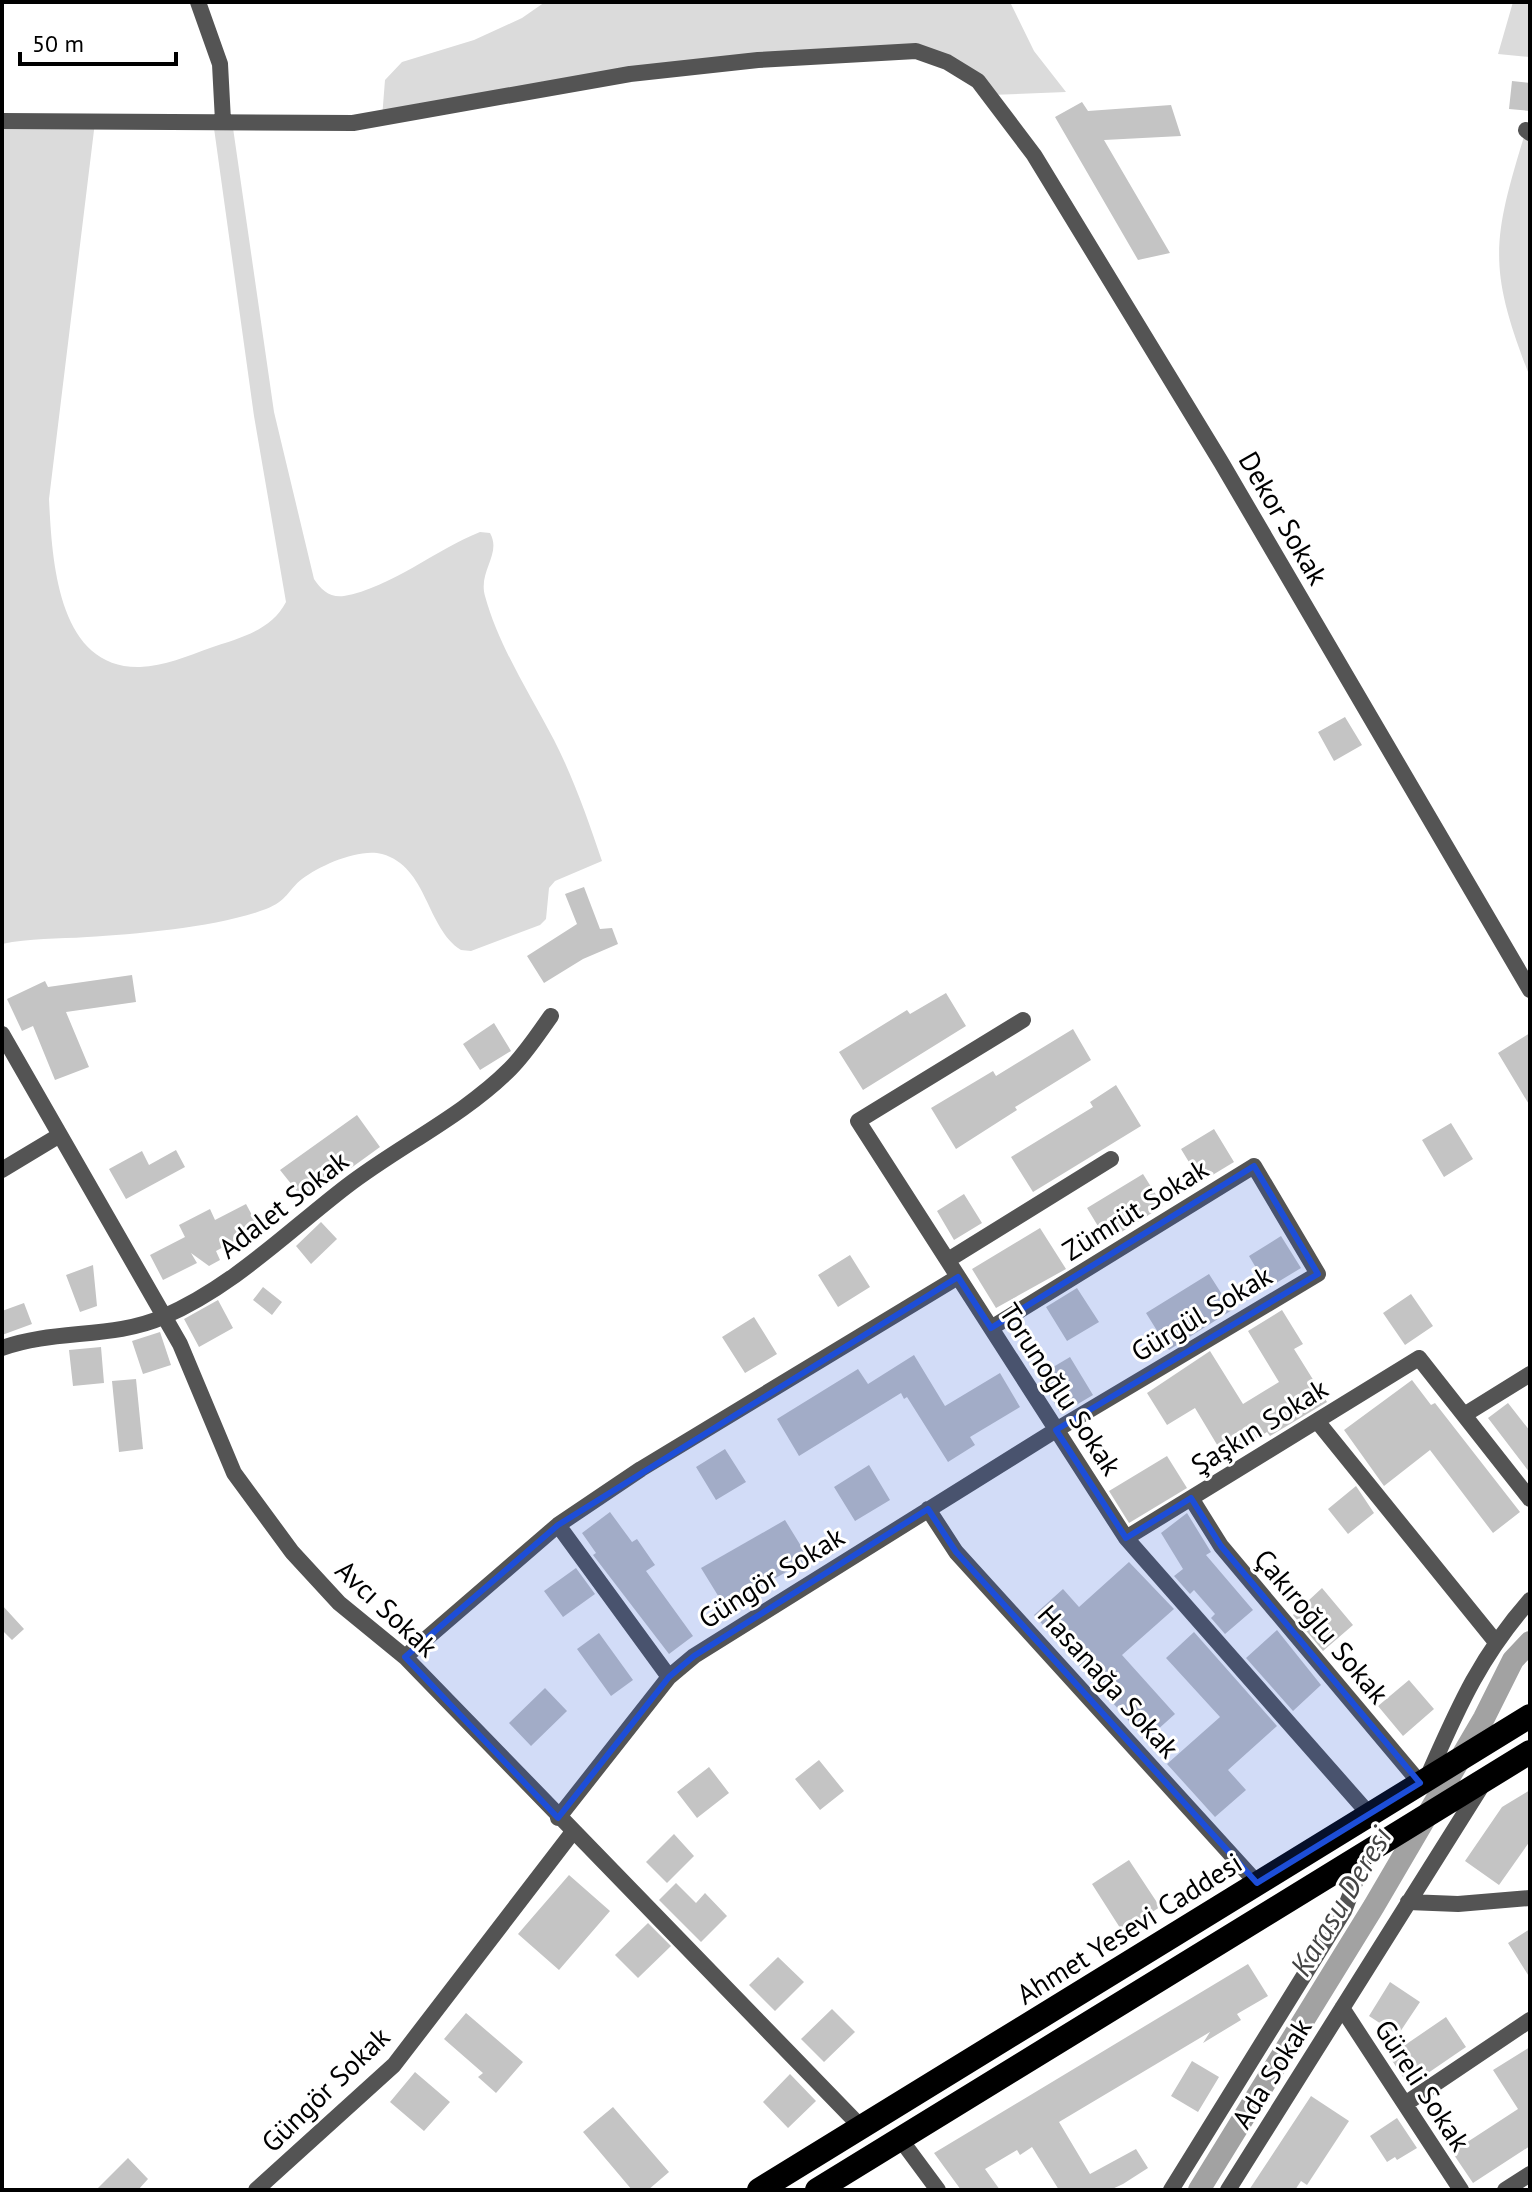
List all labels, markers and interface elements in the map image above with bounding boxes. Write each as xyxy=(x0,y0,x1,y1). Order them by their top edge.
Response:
scale bar xyxy=(20,16,176,66)
text: 50 m xyxy=(32,28,84,59)
street label: Dekor Sokak xyxy=(1231,445,1337,592)
street label: Adalet Sokak xyxy=(210,1141,356,1266)
street label: Zümrüt Sokak xyxy=(1055,1149,1215,1268)
street label: Gürgül Sokak xyxy=(1124,1256,1279,1370)
street label: Torunoğlu Sokak xyxy=(991,1296,1131,1483)
street label: Şaşkın Sokak xyxy=(1184,1369,1335,1483)
street label: Güngör Sokak xyxy=(691,1517,851,1636)
street label: Çakıroğlu Sokak xyxy=(1246,1541,1398,1712)
street label: Avcı Sokak xyxy=(328,1551,446,1665)
street label: Hasanağa Sokak xyxy=(1030,1596,1188,1766)
water label: Karasu Deresi xyxy=(1280,1818,1400,1983)
street label: Ahmet Yesevi Caddesi xyxy=(1009,1844,1249,2012)
street label: Ada Sokak xyxy=(1223,2010,1320,2135)
street label: Güreli Sokak xyxy=(1367,2012,1480,2158)
street label: Güngör Sokak xyxy=(253,2018,398,2160)

